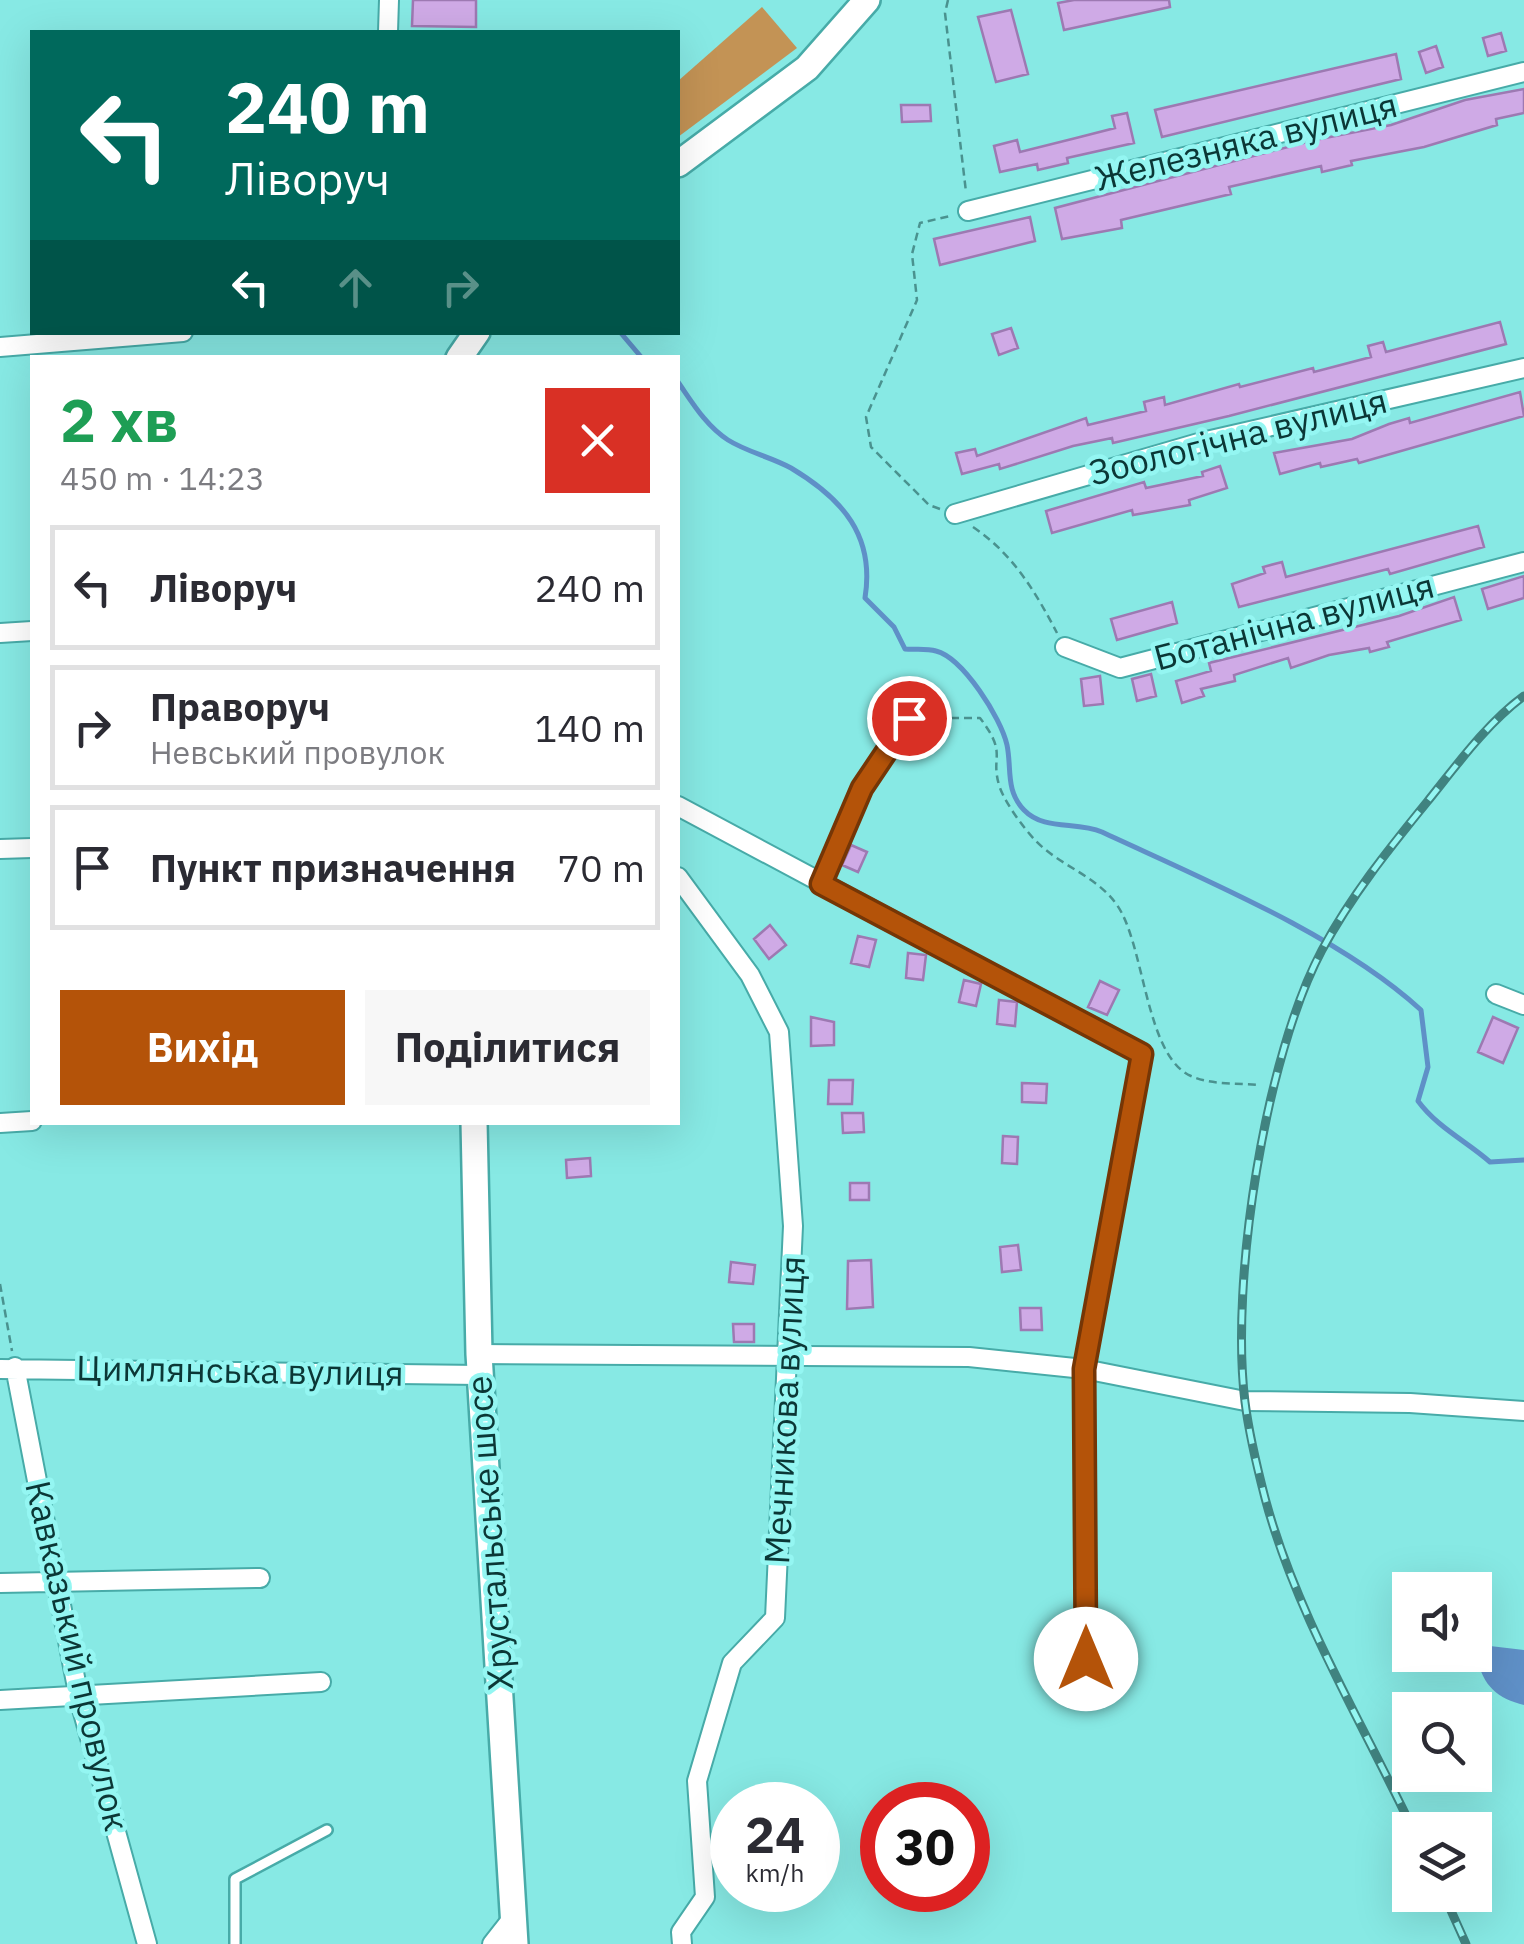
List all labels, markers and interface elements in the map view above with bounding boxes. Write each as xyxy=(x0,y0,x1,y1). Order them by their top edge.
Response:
text: 240 m xyxy=(225,61,430,152)
icon: left xyxy=(60,70,190,200)
street label: Железняка вулиця xyxy=(1090,81,1402,201)
text: Ліворуч xyxy=(225,149,390,207)
icon: left xyxy=(223,260,278,315)
icon: ahead xyxy=(328,260,383,315)
icon: right xyxy=(433,260,488,315)
street label: Зоологічна вулиця xyxy=(1084,377,1392,495)
text: 2 хв xyxy=(60,380,178,459)
button: close xyxy=(545,388,650,493)
text: 450 m · 14:23 xyxy=(60,457,265,499)
icon: left xyxy=(65,560,120,615)
street label: Ботанічна вулиця xyxy=(1149,562,1439,681)
text: Ліворуч xyxy=(150,563,297,612)
text: 240 m xyxy=(534,563,645,612)
pin xyxy=(867,676,952,761)
text: Праворуч xyxy=(150,682,330,731)
icon: arrive xyxy=(882,691,937,746)
icon: right xyxy=(65,700,120,755)
text: 140 m xyxy=(534,703,645,752)
text: Невський провулок xyxy=(150,731,445,773)
icon: arrive xyxy=(65,840,120,895)
text: Пункт призначення xyxy=(150,843,516,892)
text: 70 m xyxy=(557,843,645,892)
button: Вихід xyxy=(60,990,345,1105)
button: Поділитися xyxy=(365,990,650,1105)
street label: Мечникова вулиця xyxy=(753,1255,815,1565)
street label: Цимлянська вулиця xyxy=(76,1344,404,1396)
street label: Хрустальське шосе xyxy=(455,1374,523,1692)
street label: Кавказький провулок xyxy=(15,1476,141,1835)
map controls xyxy=(1392,1572,1492,1912)
button: sound xyxy=(1392,1572,1492,1672)
position arrow xyxy=(1034,1607,1138,1711)
button: search xyxy=(1392,1692,1492,1792)
speed limit sign: 30 xyxy=(860,1782,990,1912)
text: 24 xyxy=(745,1802,805,1867)
button: layers xyxy=(1392,1812,1492,1912)
text: km/h xyxy=(746,1856,804,1889)

